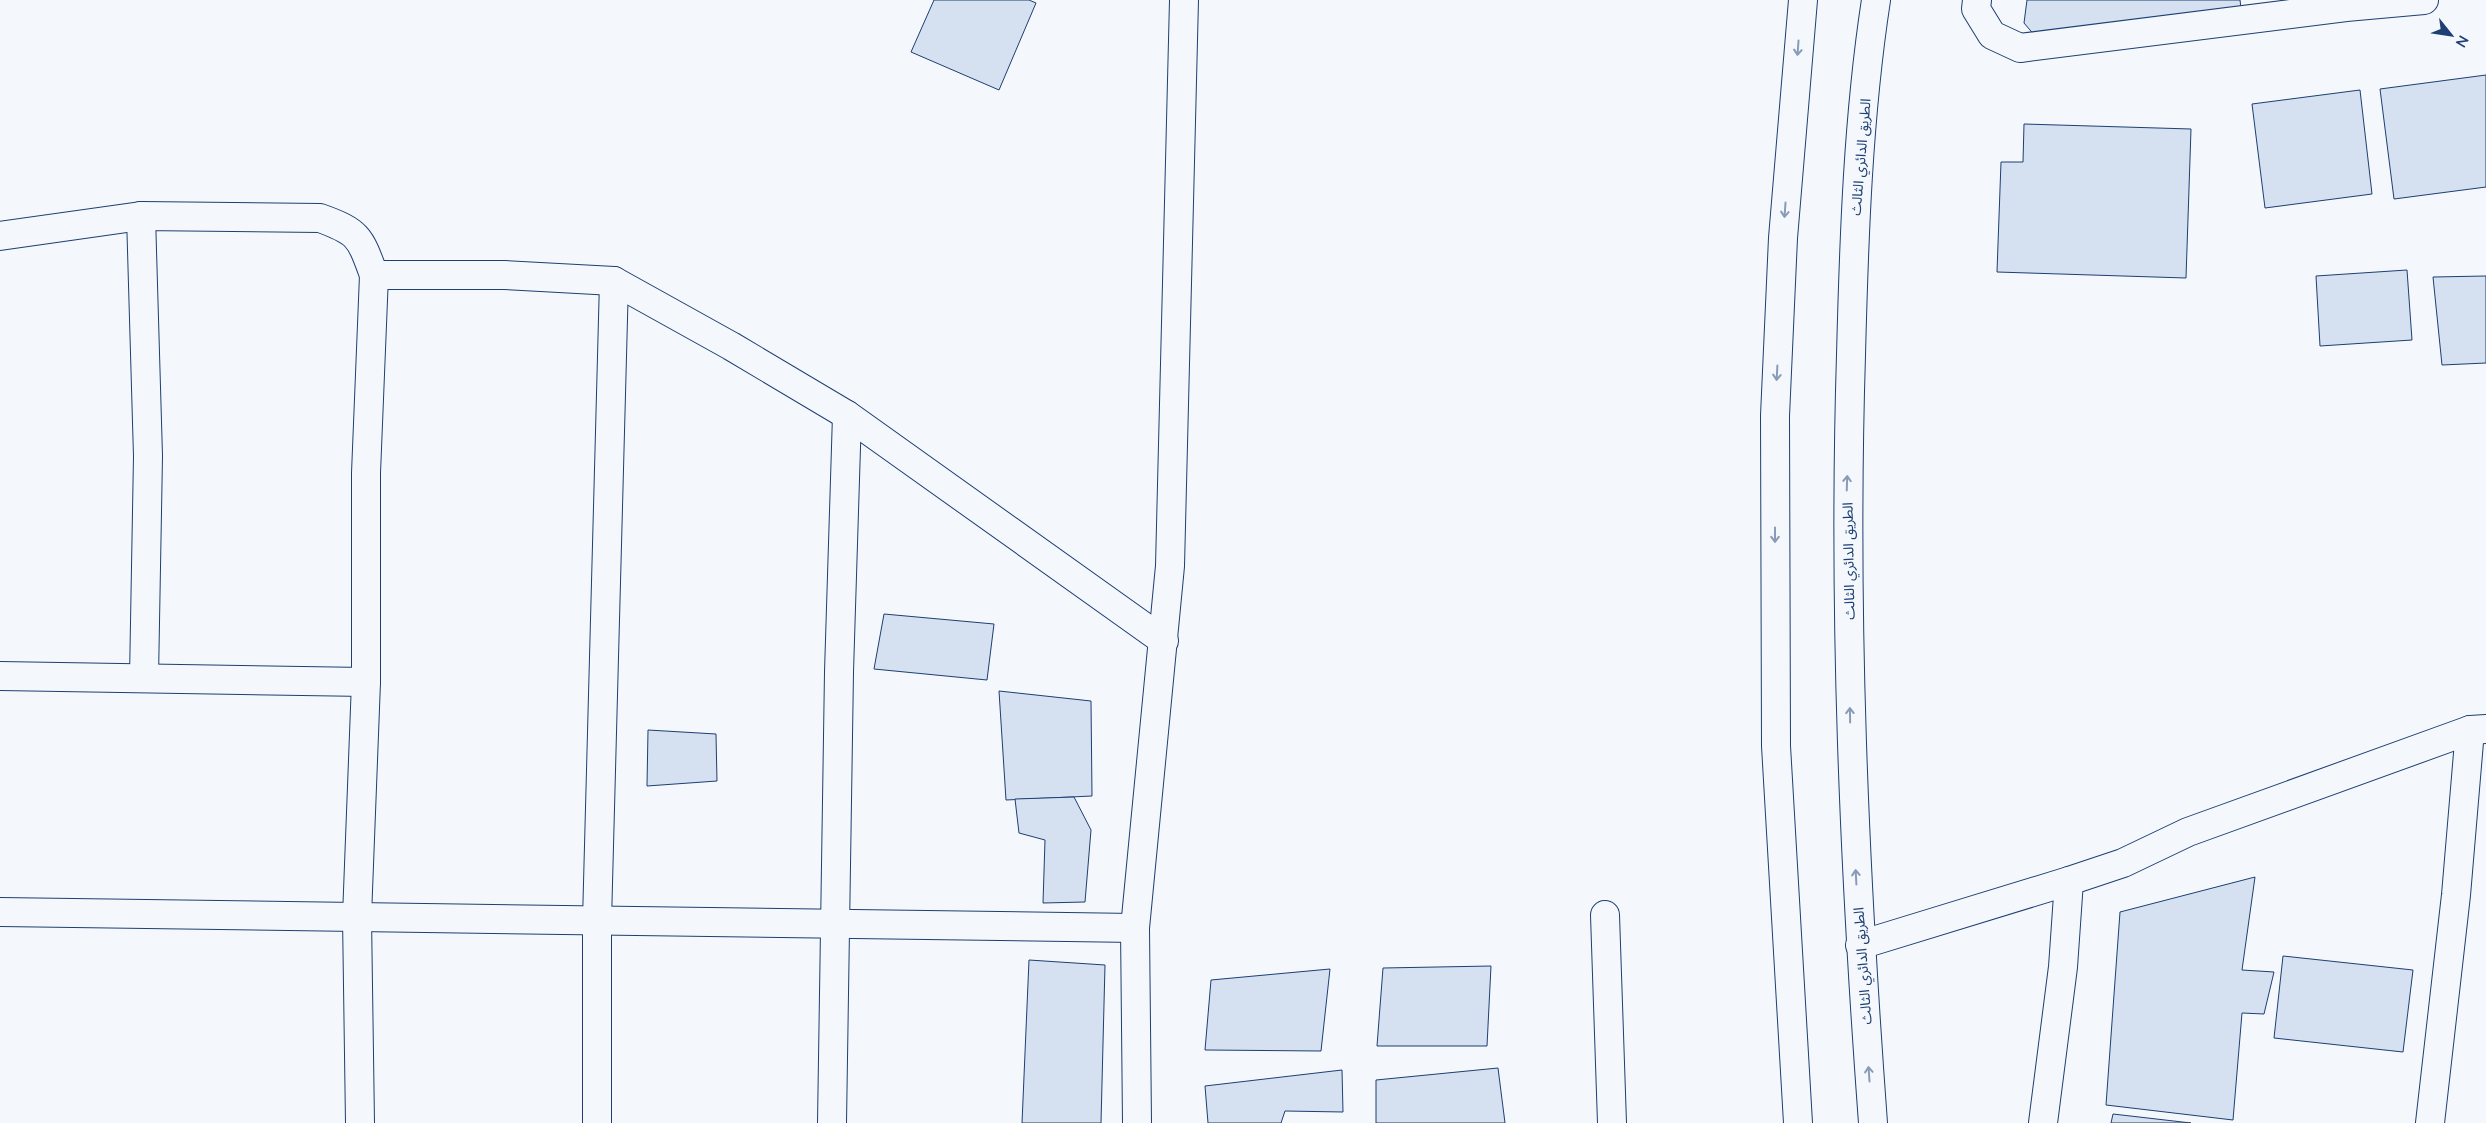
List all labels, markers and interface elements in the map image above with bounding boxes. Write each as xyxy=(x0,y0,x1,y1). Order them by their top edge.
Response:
north arrow xyxy=(2426,10,2476,60)
text: N xyxy=(2453,33,2473,51)
one-way arrow xyxy=(1793,40,1802,56)
street label: الطريق الدائري الثالث xyxy=(1846,98,1877,217)
one-way arrow xyxy=(1780,202,1790,218)
one-way arrow xyxy=(1772,364,1782,381)
one-way arrow xyxy=(1842,475,1852,491)
street label: الطريق الدائري الثالث xyxy=(1838,502,1861,620)
one-way arrow xyxy=(1770,526,1780,543)
one-way arrow xyxy=(1845,707,1855,724)
one-way arrow xyxy=(1852,870,1861,886)
street label: الطريق الدائري الثالث xyxy=(1849,907,1878,1025)
one-way arrow xyxy=(1865,1067,1874,1083)

